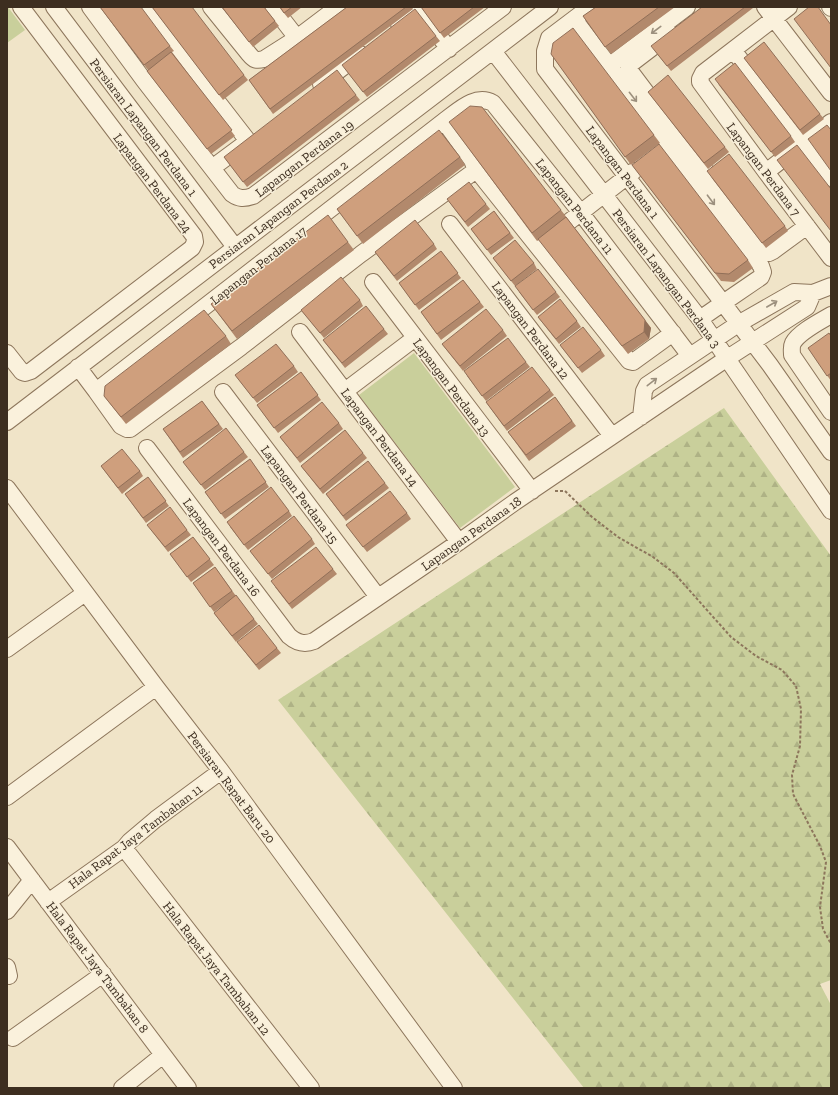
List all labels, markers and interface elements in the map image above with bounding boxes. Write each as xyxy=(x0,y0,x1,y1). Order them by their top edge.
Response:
one-way arrow xyxy=(650,26,661,35)
street label: Persiaran Lapangan Perdana 1 xyxy=(87,56,200,199)
one-way arrow xyxy=(628,91,637,102)
street label: Lapangan Perdana 19 xyxy=(252,117,356,200)
street label: Lapangan Perdana 7 xyxy=(724,120,804,219)
street label: Lapangan Perdana 1 xyxy=(583,123,662,222)
street label: Lapangan Perdana 24 xyxy=(110,131,195,236)
street label: Lapangan Perdana 11 xyxy=(533,156,617,257)
street label: Persiaran Lapangan Perdana 2 xyxy=(206,157,351,272)
one-way arrow xyxy=(707,194,716,205)
street label: Persiaran Lapangan Perdana 3 xyxy=(610,206,724,351)
street label: Lapangan Perdana 17 xyxy=(207,223,309,308)
street label: Lapangan Perdana 12 xyxy=(489,278,572,382)
one-way arrow xyxy=(766,300,778,308)
street label: Lapangan Perdana 13 xyxy=(410,336,493,439)
one-way arrow xyxy=(646,378,657,386)
street label: Lapangan Perdana 14 xyxy=(338,385,421,489)
street label: Lapangan Perdana 15 xyxy=(258,442,341,546)
street label: Lapangan Perdana 18 xyxy=(418,493,524,574)
street label: Lapangan Perdana 16 xyxy=(180,495,263,599)
street label: Persiaran Rapat Baru 20 xyxy=(185,728,279,846)
street label: Hala Rapat Jaya Tambahan 11 xyxy=(65,781,205,892)
street label: Hala Rapat Jaya Tambahan 8 xyxy=(43,899,152,1036)
street label: Hala Rapat Jaya Tambahan 12 xyxy=(160,899,274,1038)

